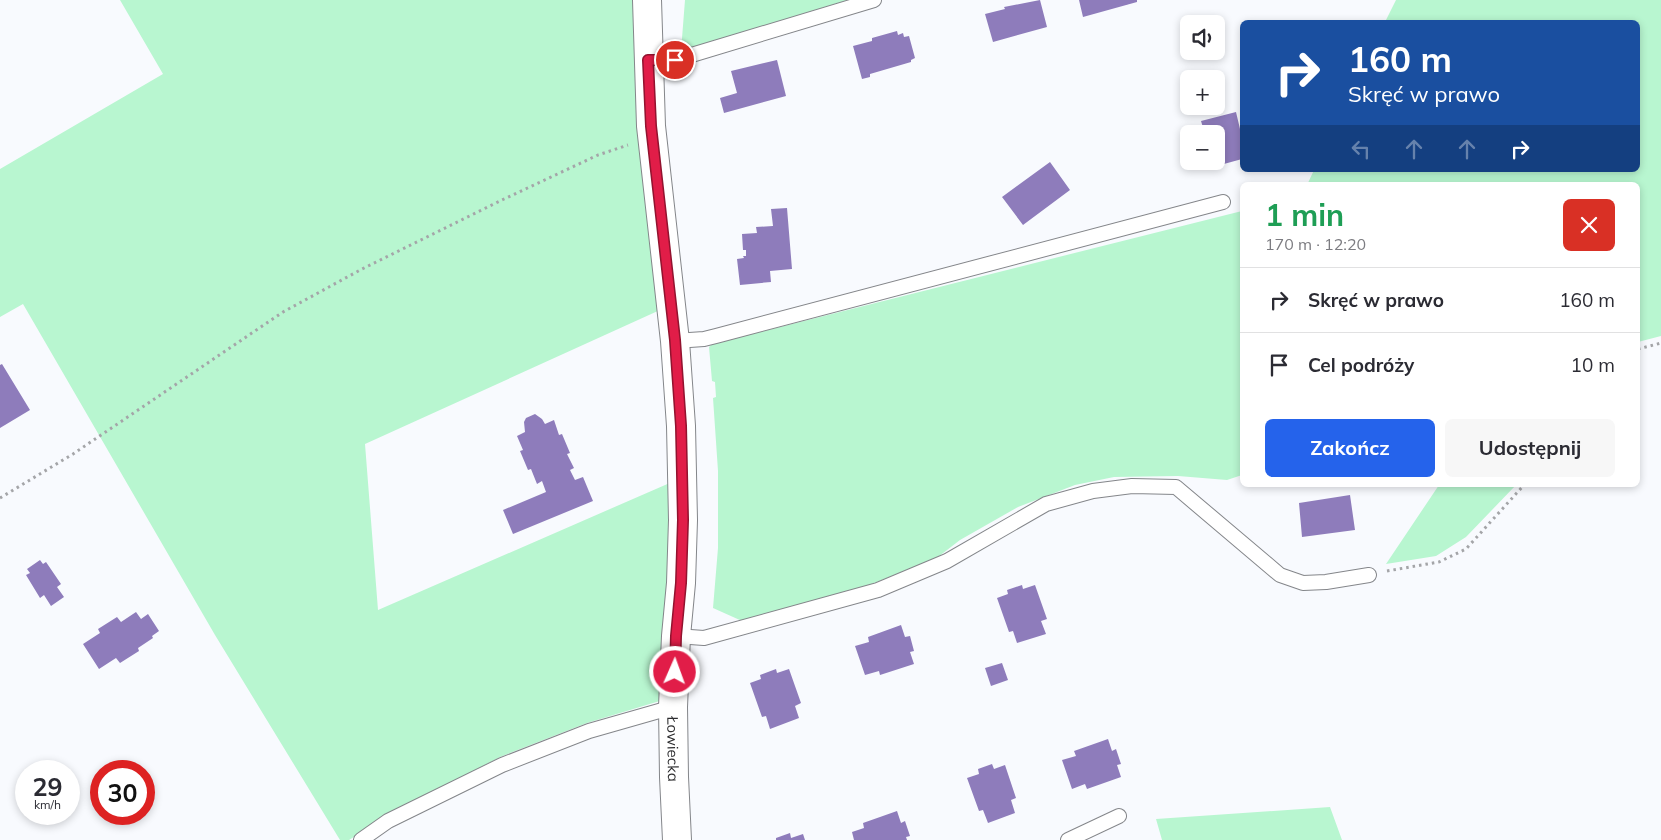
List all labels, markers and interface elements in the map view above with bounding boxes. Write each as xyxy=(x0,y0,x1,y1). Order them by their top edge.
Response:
map controls xyxy=(1180,15,1225,170)
button: sound xyxy=(1180,15,1225,60)
text: 160 m xyxy=(1348,37,1452,81)
pin xyxy=(654,39,696,81)
icon: right xyxy=(1265,40,1330,105)
icon: arrive xyxy=(661,46,689,74)
button: + xyxy=(1180,70,1225,115)
text: Skręć w prawo xyxy=(1348,80,1500,108)
button: − xyxy=(1180,125,1225,170)
icon: left xyxy=(1347,135,1375,163)
icon: ahead xyxy=(1400,135,1428,163)
icon: ahead xyxy=(1453,135,1481,163)
icon: right xyxy=(1506,135,1534,163)
text: 1 min xyxy=(1265,196,1344,234)
button: close xyxy=(1563,199,1615,251)
text: 170 m · 12:20 xyxy=(1265,234,1366,254)
icon: right xyxy=(1265,286,1293,314)
text: Skręć w prawo xyxy=(1308,288,1444,312)
text: 160 m xyxy=(1559,288,1615,312)
icon: arrive xyxy=(1265,351,1293,379)
text: Cel podróży xyxy=(1308,353,1414,377)
text: 10 m xyxy=(1571,353,1615,377)
button: Zakończ xyxy=(1265,419,1435,477)
button: Udostępnij xyxy=(1445,419,1615,477)
position arrow xyxy=(648,645,700,697)
street label: Łowiecka xyxy=(664,715,684,782)
speed limit sign: 30 xyxy=(90,760,155,825)
text: 29 xyxy=(32,771,63,802)
text: km/h xyxy=(34,797,61,812)

